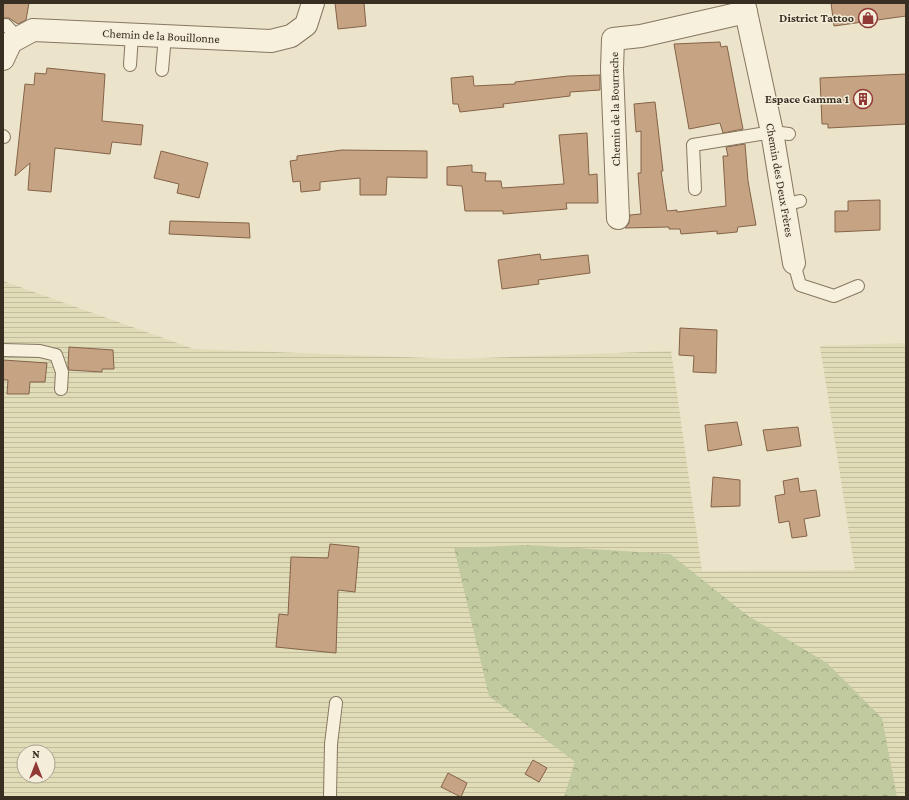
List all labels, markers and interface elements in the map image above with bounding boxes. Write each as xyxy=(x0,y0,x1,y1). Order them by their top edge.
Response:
shop icon: District Tattoo xyxy=(857,7,879,29)
place label: District Tattoo xyxy=(779,11,854,25)
street label: Chemin de la Bouillonne xyxy=(102,26,220,46)
street label: Chemin de la Bourrache xyxy=(607,52,623,166)
building icon: Espace Gamma 1 xyxy=(852,88,874,110)
place label: Espace Gamma 1 xyxy=(765,92,850,106)
street label: Chemin des Deux Frères xyxy=(763,122,797,238)
north arrow xyxy=(16,744,56,784)
text: N xyxy=(32,748,40,760)

